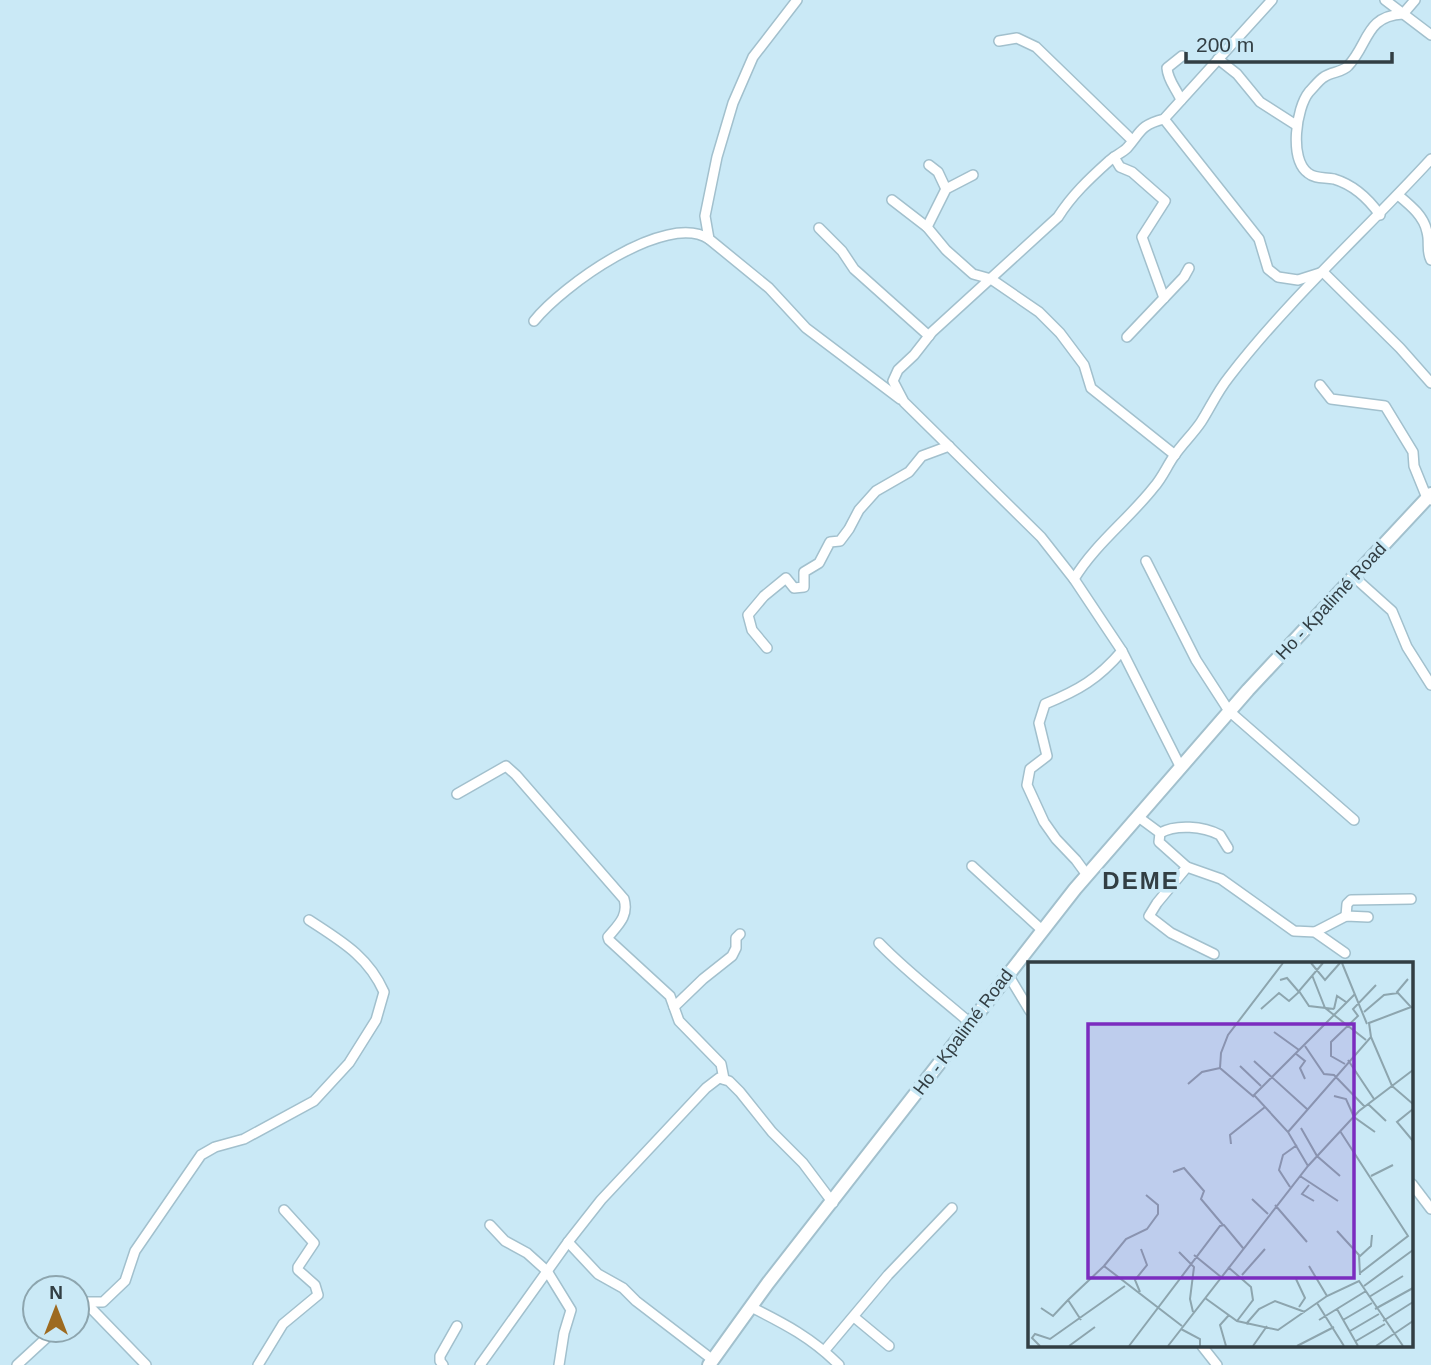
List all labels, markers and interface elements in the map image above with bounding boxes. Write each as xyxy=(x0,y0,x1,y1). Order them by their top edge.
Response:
scale bar xyxy=(1186,21,1392,65)
text: 200 m xyxy=(1196,33,1254,56)
street label: Ho - Kpalimé Road xyxy=(1272,539,1390,663)
district label: DEME xyxy=(1102,867,1180,894)
inset map xyxy=(1028,962,1414,1348)
street label: Ho - Kpalimé Road xyxy=(909,965,1017,1099)
north arrow xyxy=(21,1274,91,1344)
text: N xyxy=(49,1282,63,1303)

